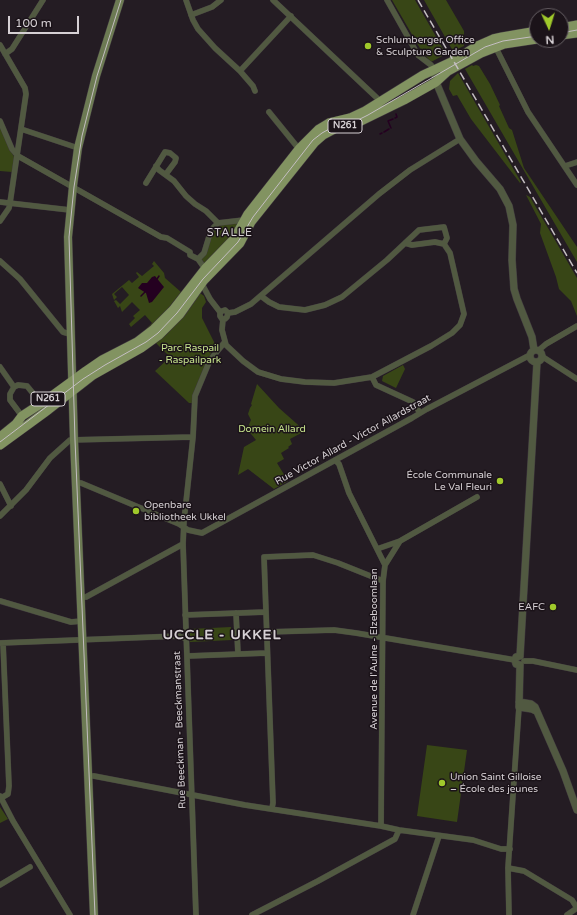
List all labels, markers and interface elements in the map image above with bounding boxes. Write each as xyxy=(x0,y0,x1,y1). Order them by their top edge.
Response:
scale bar xyxy=(10,8,81,34)
north arrow xyxy=(529,8,569,48)
text: 100 m xyxy=(15,16,52,30)
text: N xyxy=(545,33,555,46)
place label: Schlumberger Office & Sculpture Garden xyxy=(376,34,475,58)
marker: Schlumberger Office & Sculpture Garden xyxy=(363,41,373,51)
road number: N261 xyxy=(328,119,362,133)
district label: STALLE xyxy=(207,226,253,240)
park label: Parc Raspail - Raspailpark xyxy=(159,342,221,366)
road number: N261 xyxy=(31,392,65,406)
street label: Rue Victor Allard - Victor Allardstraat xyxy=(273,392,433,488)
park label: Domein Allard xyxy=(238,423,306,435)
place label: École Communale Le Val Fleuri xyxy=(407,469,492,492)
marker: École Communale Le Val Fleuri xyxy=(495,476,505,486)
place label: Openbare bibliotheek Ukkel xyxy=(144,499,226,522)
marker: Openbare bibliotheek Ukkel xyxy=(131,506,141,516)
street label: Avenue de l'Aulne - Elzeboomlaan xyxy=(368,568,380,730)
place label: EAFC xyxy=(518,601,545,613)
marker: EAFC xyxy=(548,602,558,612)
district label: UCCLE - UKKEL xyxy=(162,627,282,643)
street label: Rue Beeckman - Beeckmanstraat xyxy=(171,651,189,809)
place label: Union Saint Gilloise – École des jeunes xyxy=(450,771,541,794)
marker: Union Saint Gilloise – École des jeunes xyxy=(437,778,447,788)

